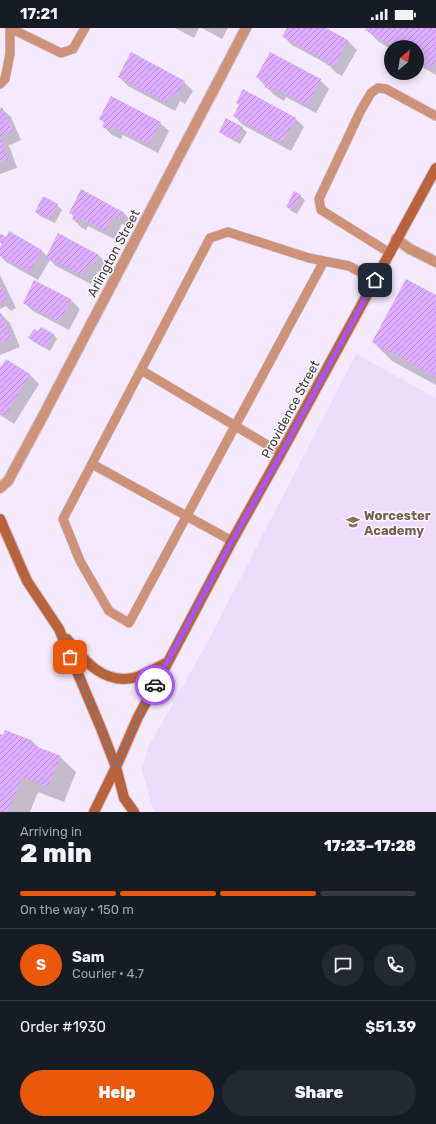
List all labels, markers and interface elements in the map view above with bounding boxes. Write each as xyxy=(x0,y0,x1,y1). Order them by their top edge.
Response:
text: 17:21 xyxy=(20,5,58,23)
north arrow xyxy=(384,40,424,80)
map controls xyxy=(384,40,424,80)
street label: Arlington Street xyxy=(84,207,144,300)
pin xyxy=(358,263,392,297)
icon: home xyxy=(364,269,386,291)
street label: Providence Street xyxy=(258,358,323,461)
place label: Worcester Academy xyxy=(364,508,431,538)
school or university icon: Worcester Academy xyxy=(345,514,361,530)
pin xyxy=(53,640,87,674)
icon: bag xyxy=(59,646,81,668)
courier xyxy=(135,665,175,705)
icon: car xyxy=(144,674,166,696)
text: Arriving in xyxy=(20,824,82,839)
text: 17:23–17:28 xyxy=(324,837,416,855)
text: 2 min xyxy=(20,838,92,869)
text: On the way · 150 m xyxy=(20,902,134,917)
button: chat xyxy=(322,944,364,986)
button: phone xyxy=(374,944,416,986)
text: Sam xyxy=(72,948,105,966)
text: S xyxy=(36,956,46,974)
text: Courier · 4.7 xyxy=(72,966,144,981)
text: Order #1930 xyxy=(20,1018,106,1036)
text: $51.39 xyxy=(365,1018,416,1036)
button: Help xyxy=(20,1070,214,1116)
button: Share xyxy=(222,1070,416,1116)

